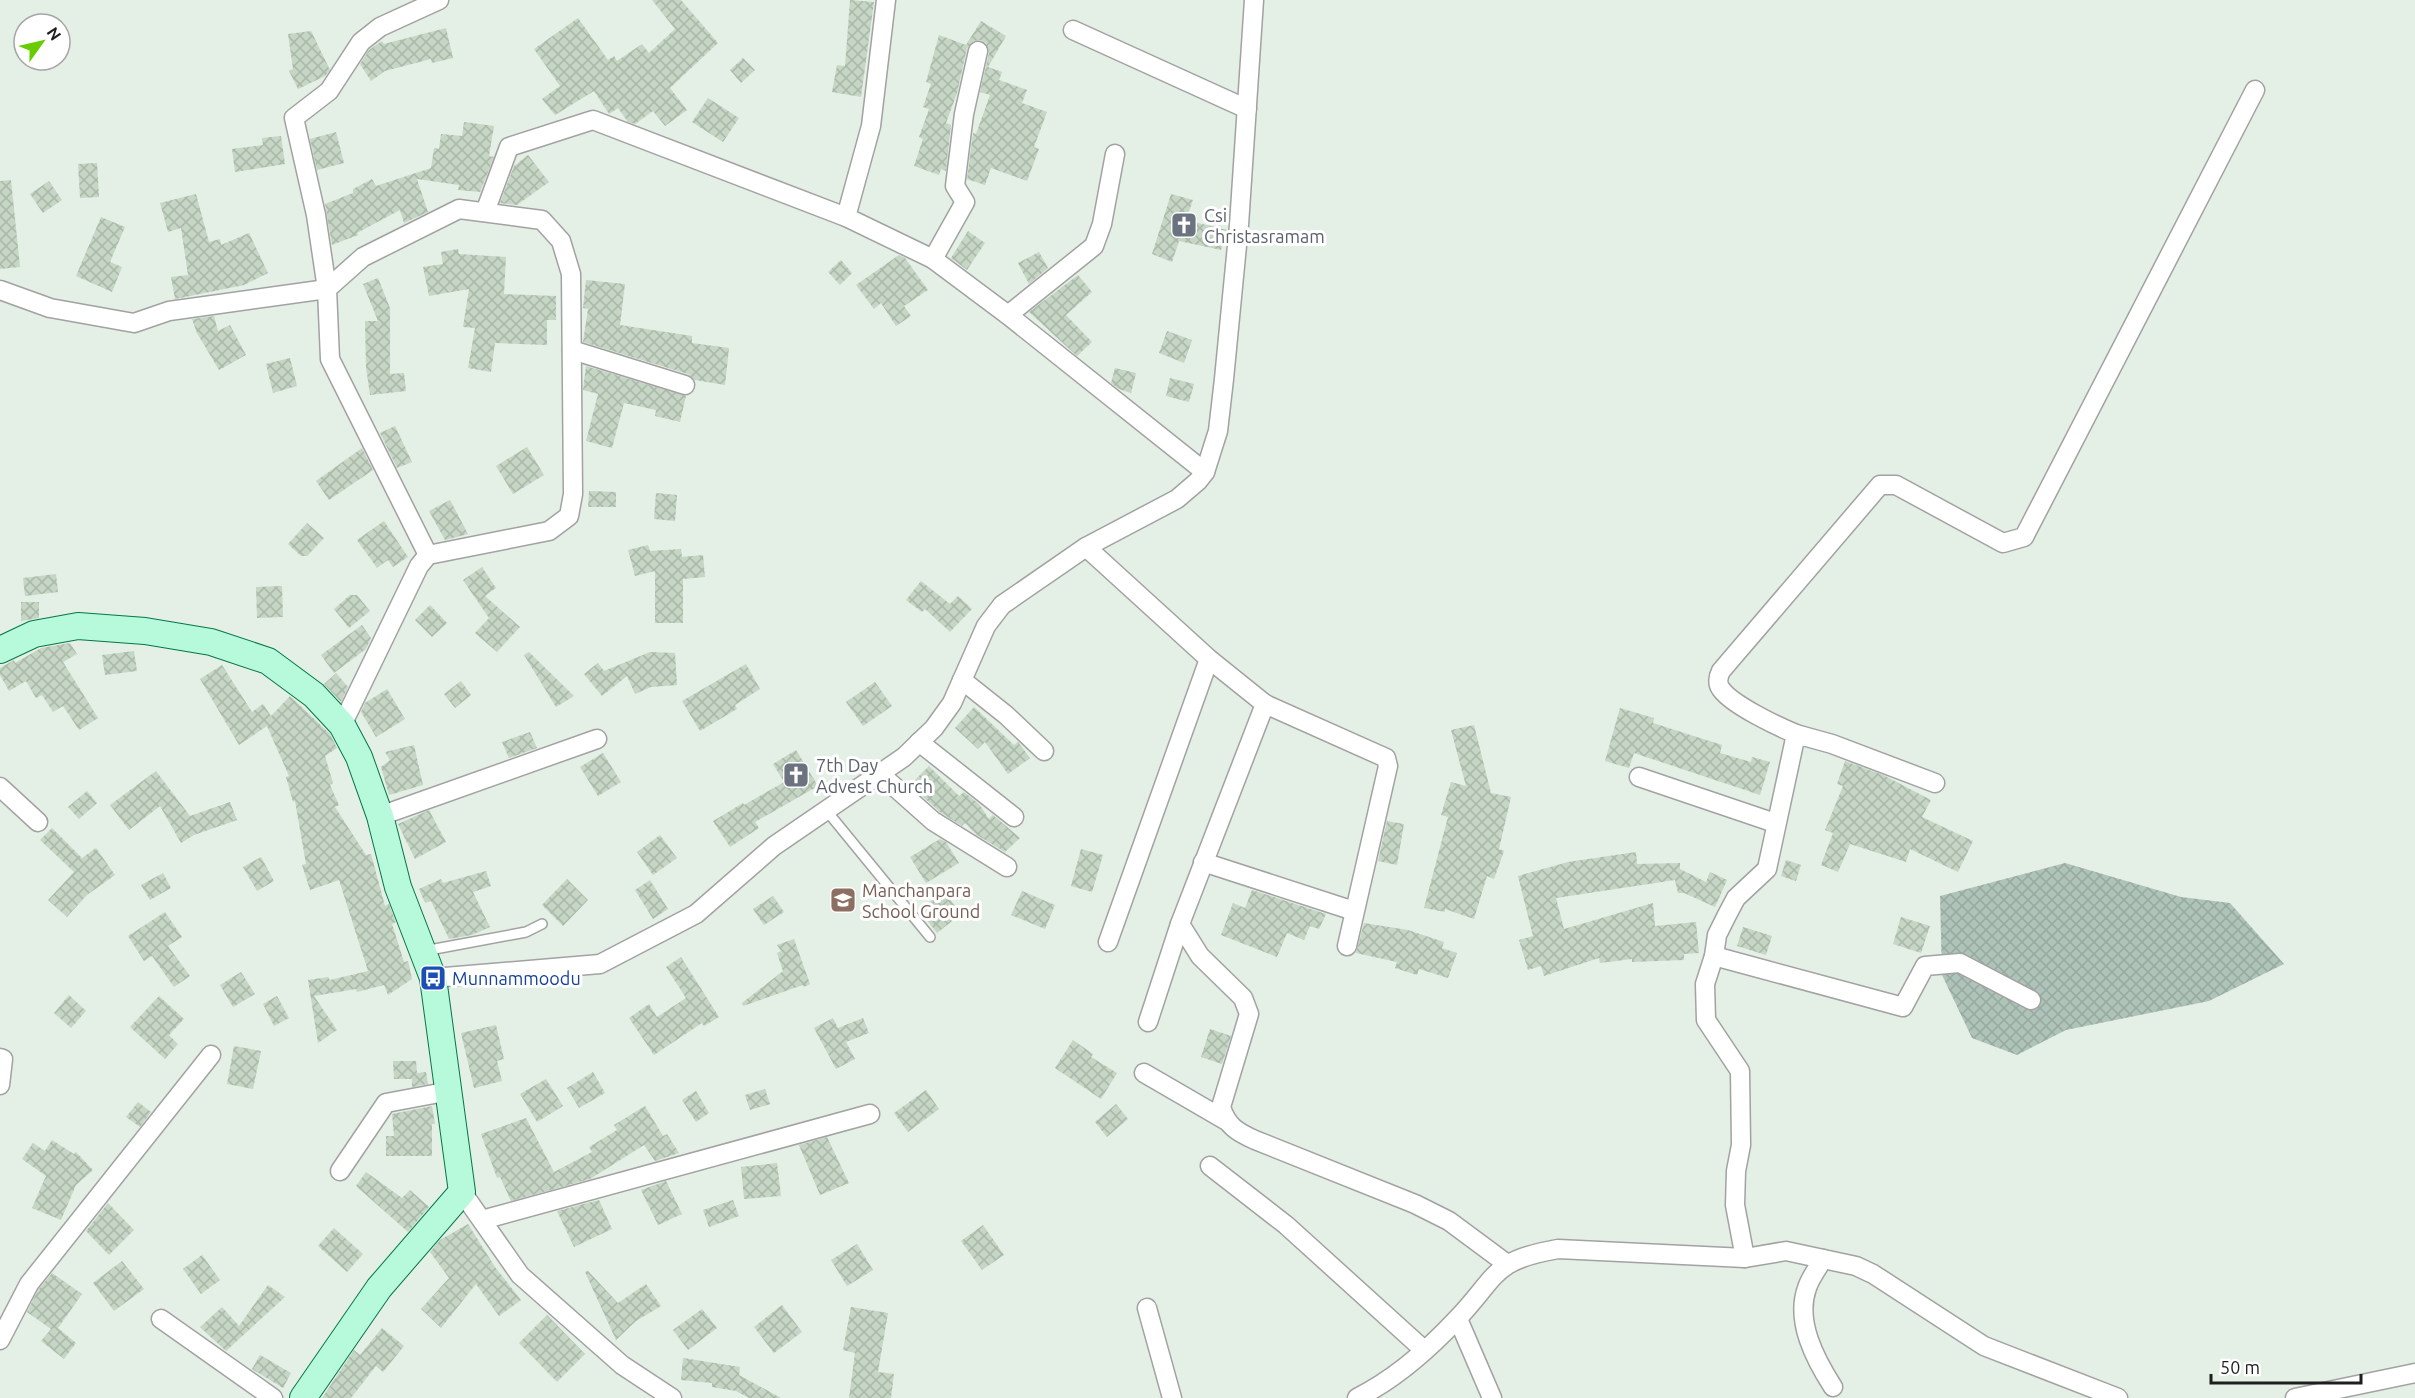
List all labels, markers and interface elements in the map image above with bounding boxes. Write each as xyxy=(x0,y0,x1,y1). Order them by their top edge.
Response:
north arrow xyxy=(12,12,72,72)
text: N xyxy=(44,24,65,44)
place label: Csi Christasramam xyxy=(1204,205,1325,246)
church icon: Csi Christasramam xyxy=(1169,210,1199,240)
place label: 7th Day Advest Church xyxy=(816,755,933,796)
church icon: 7th Day Advest Church xyxy=(781,760,811,790)
place label: Manchanpara School Ground xyxy=(862,880,980,921)
school or university icon: Manchanpara School Ground xyxy=(828,885,858,915)
bus stop icon: Munnammoodu xyxy=(418,963,448,993)
place label: Munnammoodu xyxy=(452,968,581,988)
scale bar xyxy=(2211,1347,2361,1385)
text: 50 m xyxy=(2220,1357,2260,1377)

